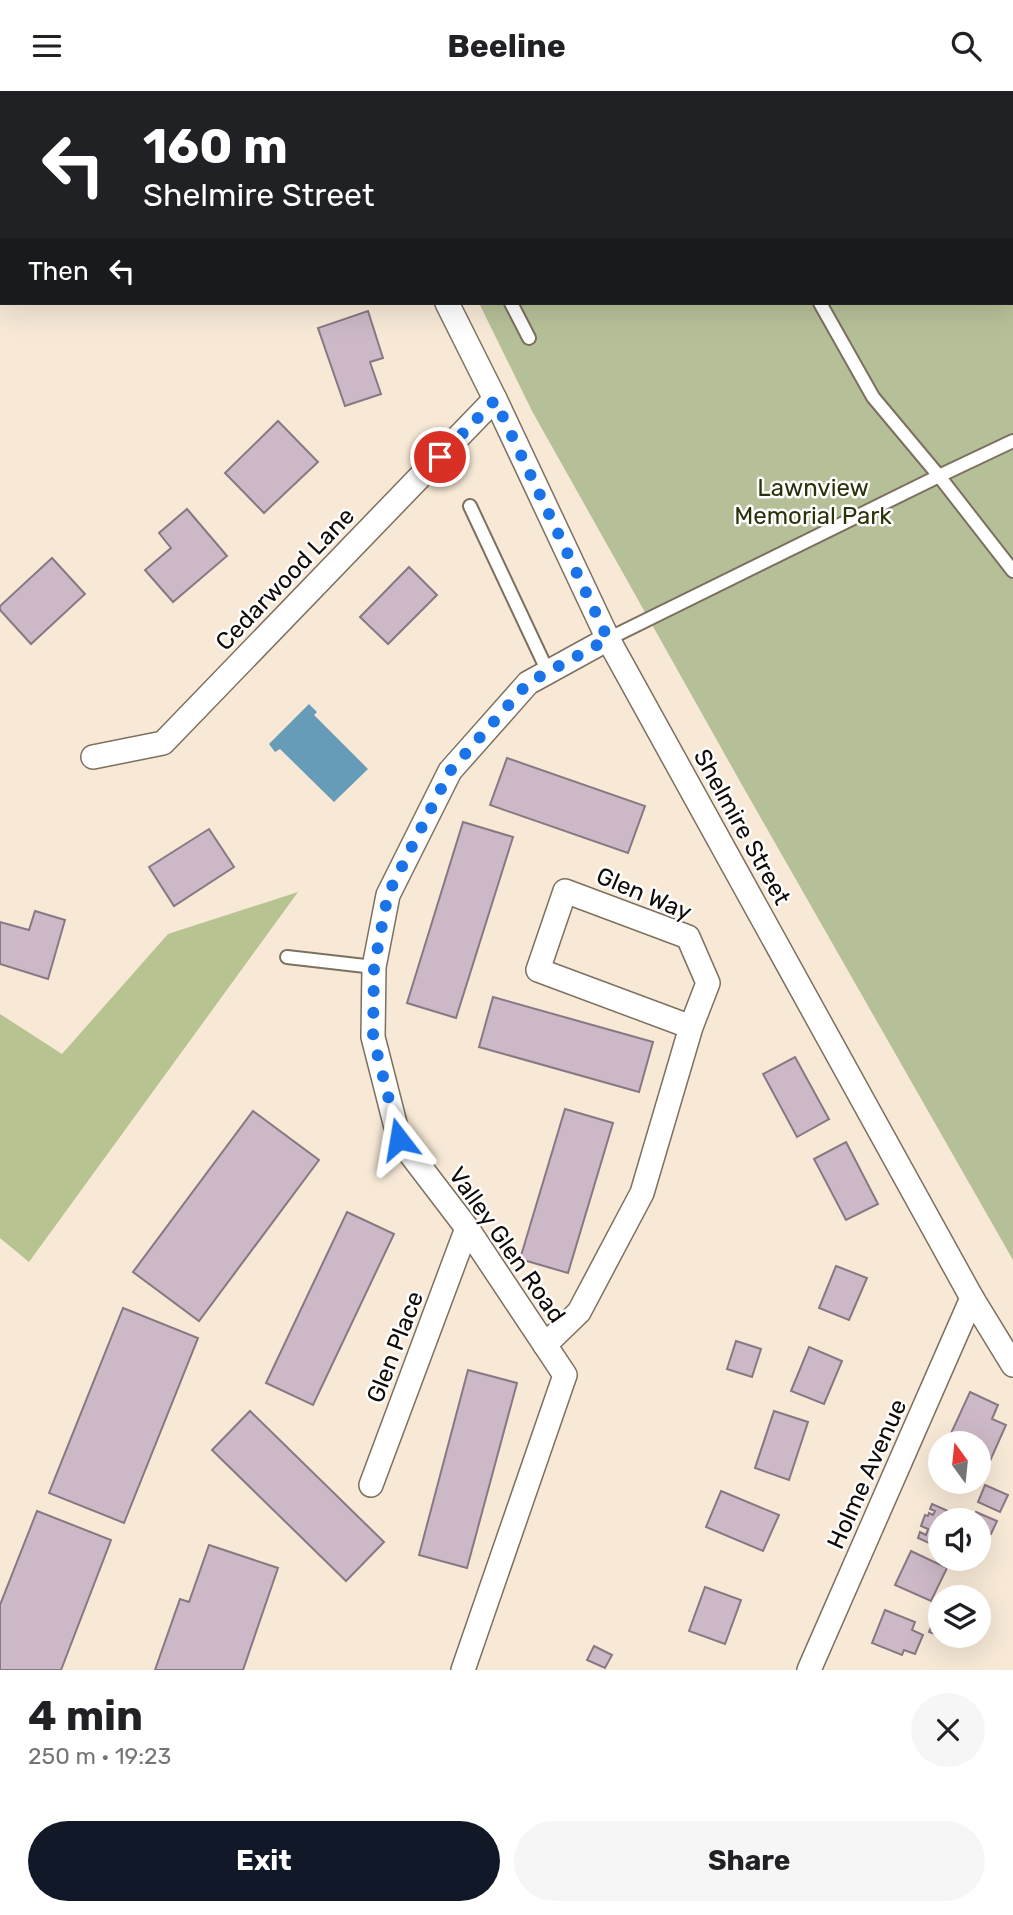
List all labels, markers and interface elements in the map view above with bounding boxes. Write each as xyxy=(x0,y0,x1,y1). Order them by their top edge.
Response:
icon: menu xyxy=(28,27,66,65)
text: Beeline xyxy=(447,27,566,65)
icon: search xyxy=(947,27,985,65)
text: 160 m xyxy=(143,117,288,175)
icon: left xyxy=(28,119,119,210)
text: Shelmire Street xyxy=(143,176,374,214)
icon: left xyxy=(103,252,141,290)
text: Then xyxy=(28,256,89,287)
pin xyxy=(410,427,470,487)
icon: arrive xyxy=(421,438,459,476)
park label: Lawnview Memorial Park xyxy=(734,474,892,530)
street label: Cedarwood Lane xyxy=(210,502,360,656)
street label: Shelmire Street xyxy=(688,744,796,910)
street label: Glen Way xyxy=(592,861,696,927)
position arrow xyxy=(362,1102,436,1176)
street label: Valley Glen Road xyxy=(443,1162,571,1328)
street label: Glen Place xyxy=(361,1287,429,1407)
street label: Holme Avenue xyxy=(822,1395,912,1553)
north arrow xyxy=(928,1431,990,1495)
map controls xyxy=(928,1431,991,1648)
button: sound xyxy=(928,1508,991,1571)
button: layers xyxy=(928,1585,991,1648)
text: 4 min xyxy=(28,1691,143,1741)
button: close xyxy=(911,1693,985,1767)
text: 250 m · 19:23 xyxy=(28,1742,171,1770)
button: Exit xyxy=(28,1821,500,1901)
button: Share xyxy=(514,1821,985,1901)

